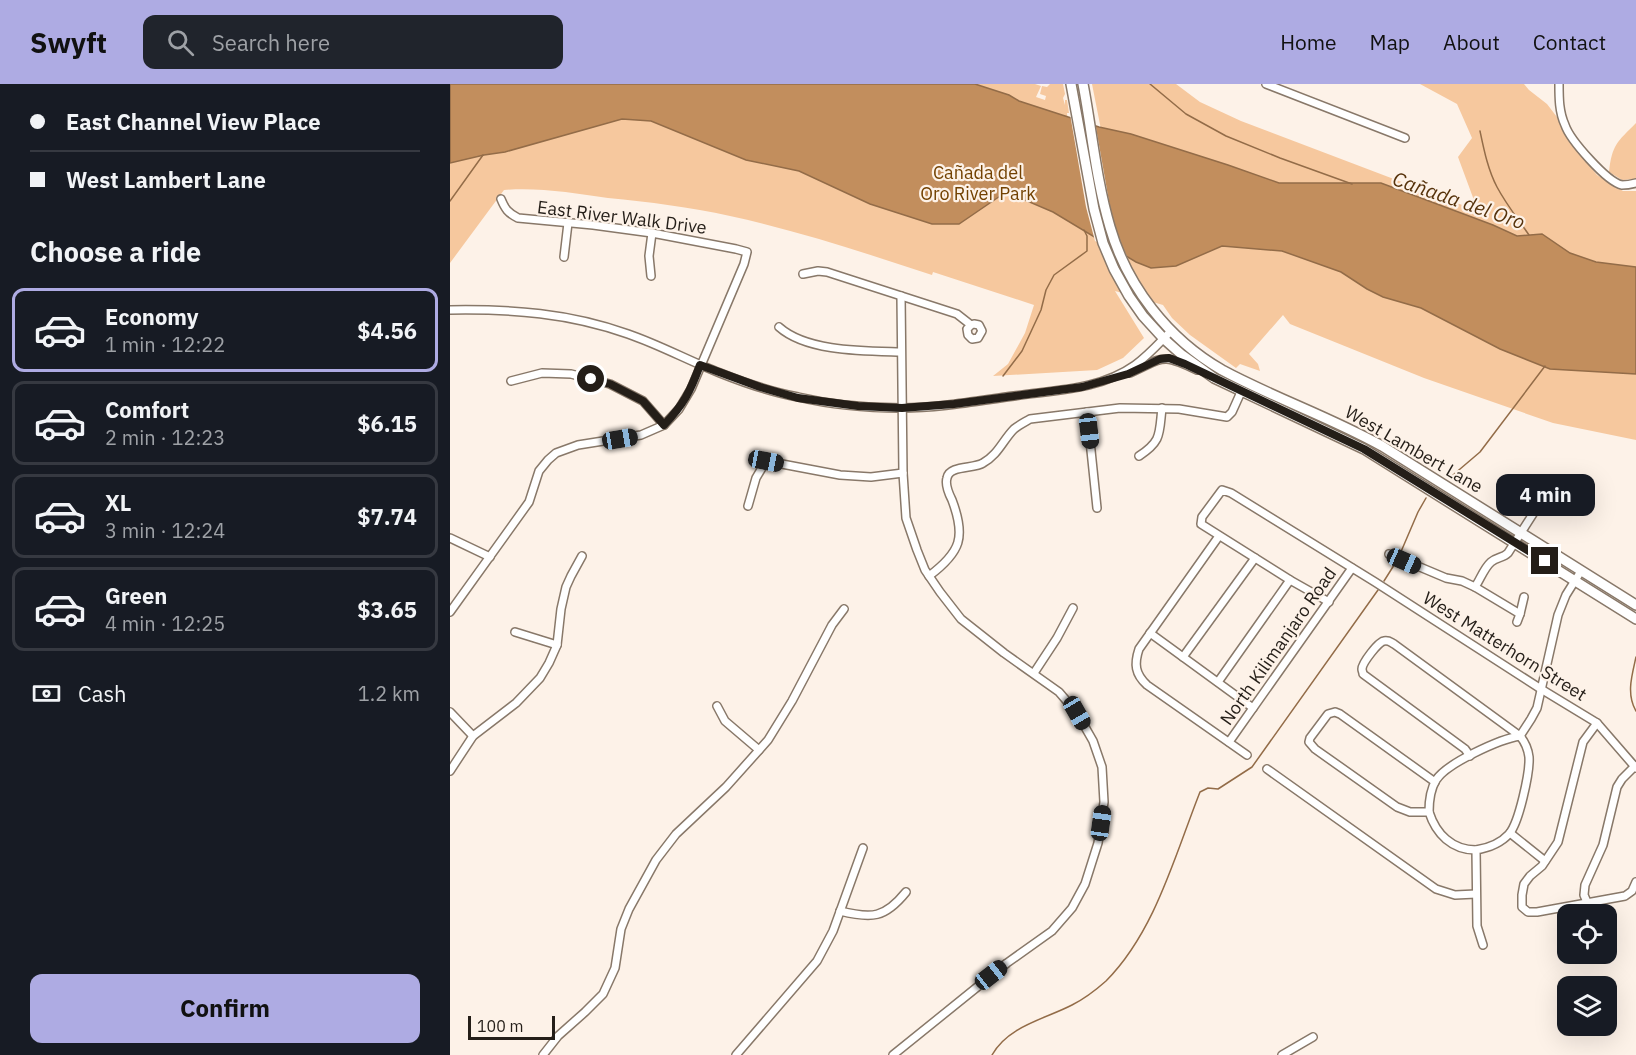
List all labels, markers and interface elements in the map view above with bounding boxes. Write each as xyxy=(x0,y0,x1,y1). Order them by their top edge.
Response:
search box xyxy=(143,15,563,69)
text: Swyft xyxy=(30,24,107,61)
icon: search xyxy=(164,26,197,59)
text: Search here xyxy=(212,28,330,57)
text: Home xyxy=(1280,28,1337,56)
text: Map xyxy=(1370,28,1410,56)
text: About xyxy=(1443,28,1500,56)
text: Contact xyxy=(1533,28,1606,56)
text: East Channel View Place xyxy=(66,107,321,136)
park label: Cañada del Oro River Park xyxy=(920,161,1036,205)
text: West Lambert Lane xyxy=(66,165,266,194)
water label: Cañada del Oro xyxy=(1389,165,1529,235)
street label: East River Walk Drive xyxy=(536,195,708,239)
text: Choose a ride xyxy=(30,234,201,269)
text: Economy xyxy=(105,302,199,331)
icon: car xyxy=(33,303,87,357)
text: $4.56 xyxy=(357,316,417,345)
text: 1 min · 12:22 xyxy=(105,331,225,358)
route start xyxy=(577,365,604,392)
text: Comfort xyxy=(105,395,189,424)
icon: car xyxy=(33,396,87,450)
street label: West Lambert Lane xyxy=(1341,400,1487,498)
text: $6.15 xyxy=(357,409,417,438)
car xyxy=(1078,412,1100,450)
text: 2 min · 12:23 xyxy=(105,424,225,451)
car xyxy=(601,427,639,451)
car xyxy=(747,449,785,473)
callout: 4 min xyxy=(1496,474,1594,516)
text: 4 min xyxy=(1519,481,1572,508)
text: XL xyxy=(105,488,131,517)
icon: car xyxy=(33,489,87,543)
text: $7.74 xyxy=(357,502,417,531)
text: 3 min · 12:24 xyxy=(105,517,225,544)
car xyxy=(1384,545,1424,577)
route end xyxy=(1531,547,1558,574)
street label: North Kilimanjaro Road xyxy=(1215,563,1341,729)
text: Green xyxy=(105,581,167,610)
icon: car xyxy=(33,582,87,636)
street label: West Matterhorn Street xyxy=(1419,586,1591,706)
text: $3.65 xyxy=(357,595,417,624)
text: 4 min · 12:25 xyxy=(105,610,225,637)
icon: cash xyxy=(30,677,63,710)
text: Cash xyxy=(78,679,127,708)
text: 1.2 km xyxy=(358,680,420,707)
car xyxy=(1060,693,1094,733)
car xyxy=(1090,804,1112,842)
map controls xyxy=(1557,904,1617,1036)
button: locate xyxy=(1557,904,1617,964)
car xyxy=(971,957,1011,993)
button: Confirm xyxy=(30,974,420,1043)
button: layers xyxy=(1557,976,1617,1036)
scale bar xyxy=(468,1013,555,1040)
text: 100 m xyxy=(477,1016,524,1036)

